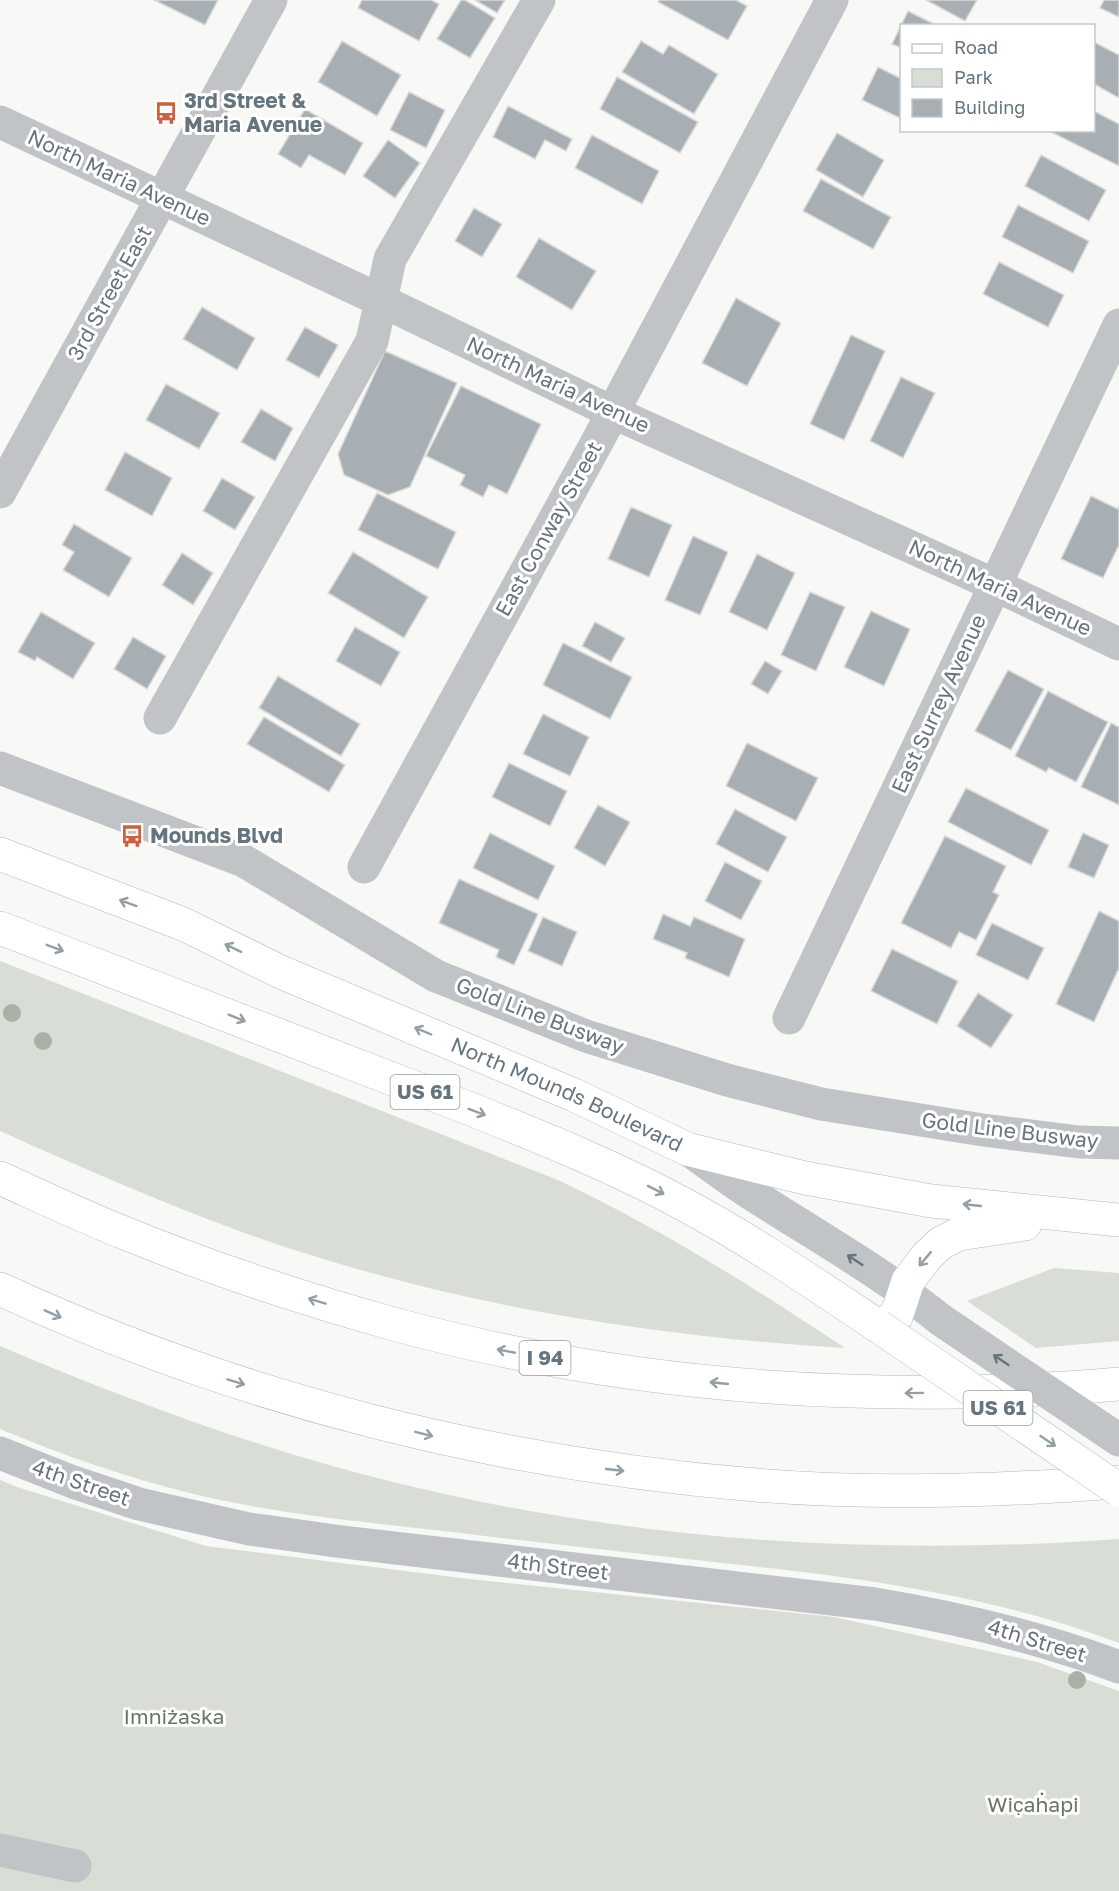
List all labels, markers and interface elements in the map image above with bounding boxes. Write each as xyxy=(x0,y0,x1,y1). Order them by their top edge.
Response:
legend xyxy=(900,24,1095,132)
text: Road xyxy=(954,36,998,58)
text: Park xyxy=(954,66,993,88)
place label: 3rd Street & Maria Avenue xyxy=(184,87,322,137)
text: Building xyxy=(954,96,1025,118)
bus stop icon: 3rd Street & Maria Avenue xyxy=(153,100,179,126)
street label: North Maria Avenue xyxy=(24,123,215,231)
street label: 3rd Street East xyxy=(61,221,157,364)
street label: North Maria Avenue xyxy=(463,330,654,438)
street label: East Conway Street xyxy=(489,436,607,621)
street label: North Maria Avenue xyxy=(905,533,1096,641)
street label: East Surrey Avenue xyxy=(885,610,991,797)
place label: Mounds Blvd xyxy=(150,822,283,848)
bus stop icon: Mounds Blvd xyxy=(119,823,145,849)
one-way arrow xyxy=(119,897,138,908)
one-way arrow xyxy=(224,942,242,953)
one-way arrow xyxy=(45,944,64,955)
street label: Gold Line Busway xyxy=(453,971,628,1059)
one-way arrow xyxy=(227,1014,245,1025)
one-way arrow xyxy=(414,1025,432,1036)
street label: North Mounds Boulevard xyxy=(447,1031,687,1157)
road number: US 61 xyxy=(390,1075,460,1109)
street label: Gold Line Busway xyxy=(920,1106,1100,1154)
one-way arrow xyxy=(467,1107,486,1118)
one-way arrow xyxy=(646,1185,664,1196)
one-way arrow xyxy=(962,1200,982,1211)
one-way arrow xyxy=(919,1251,932,1267)
one-way arrow xyxy=(847,1254,864,1267)
one-way arrow xyxy=(308,1294,327,1305)
one-way arrow xyxy=(44,1308,62,1320)
road number: I 94 xyxy=(520,1341,570,1375)
one-way arrow xyxy=(496,1345,516,1356)
one-way arrow xyxy=(993,1354,1010,1366)
one-way arrow xyxy=(226,1377,245,1388)
one-way arrow xyxy=(710,1377,730,1388)
one-way arrow xyxy=(904,1387,924,1398)
road number: US 61 xyxy=(964,1391,1032,1425)
one-way arrow xyxy=(414,1428,433,1440)
one-way arrow xyxy=(1039,1435,1056,1448)
street label: 4th Street xyxy=(29,1453,134,1511)
one-way arrow xyxy=(605,1465,625,1476)
street label: 4th Street xyxy=(506,1547,610,1585)
street label: 4th Street xyxy=(985,1613,1090,1667)
park label: Imniżaska xyxy=(124,1703,224,1729)
park label: Wic̣aḣapi xyxy=(987,1791,1079,1817)

